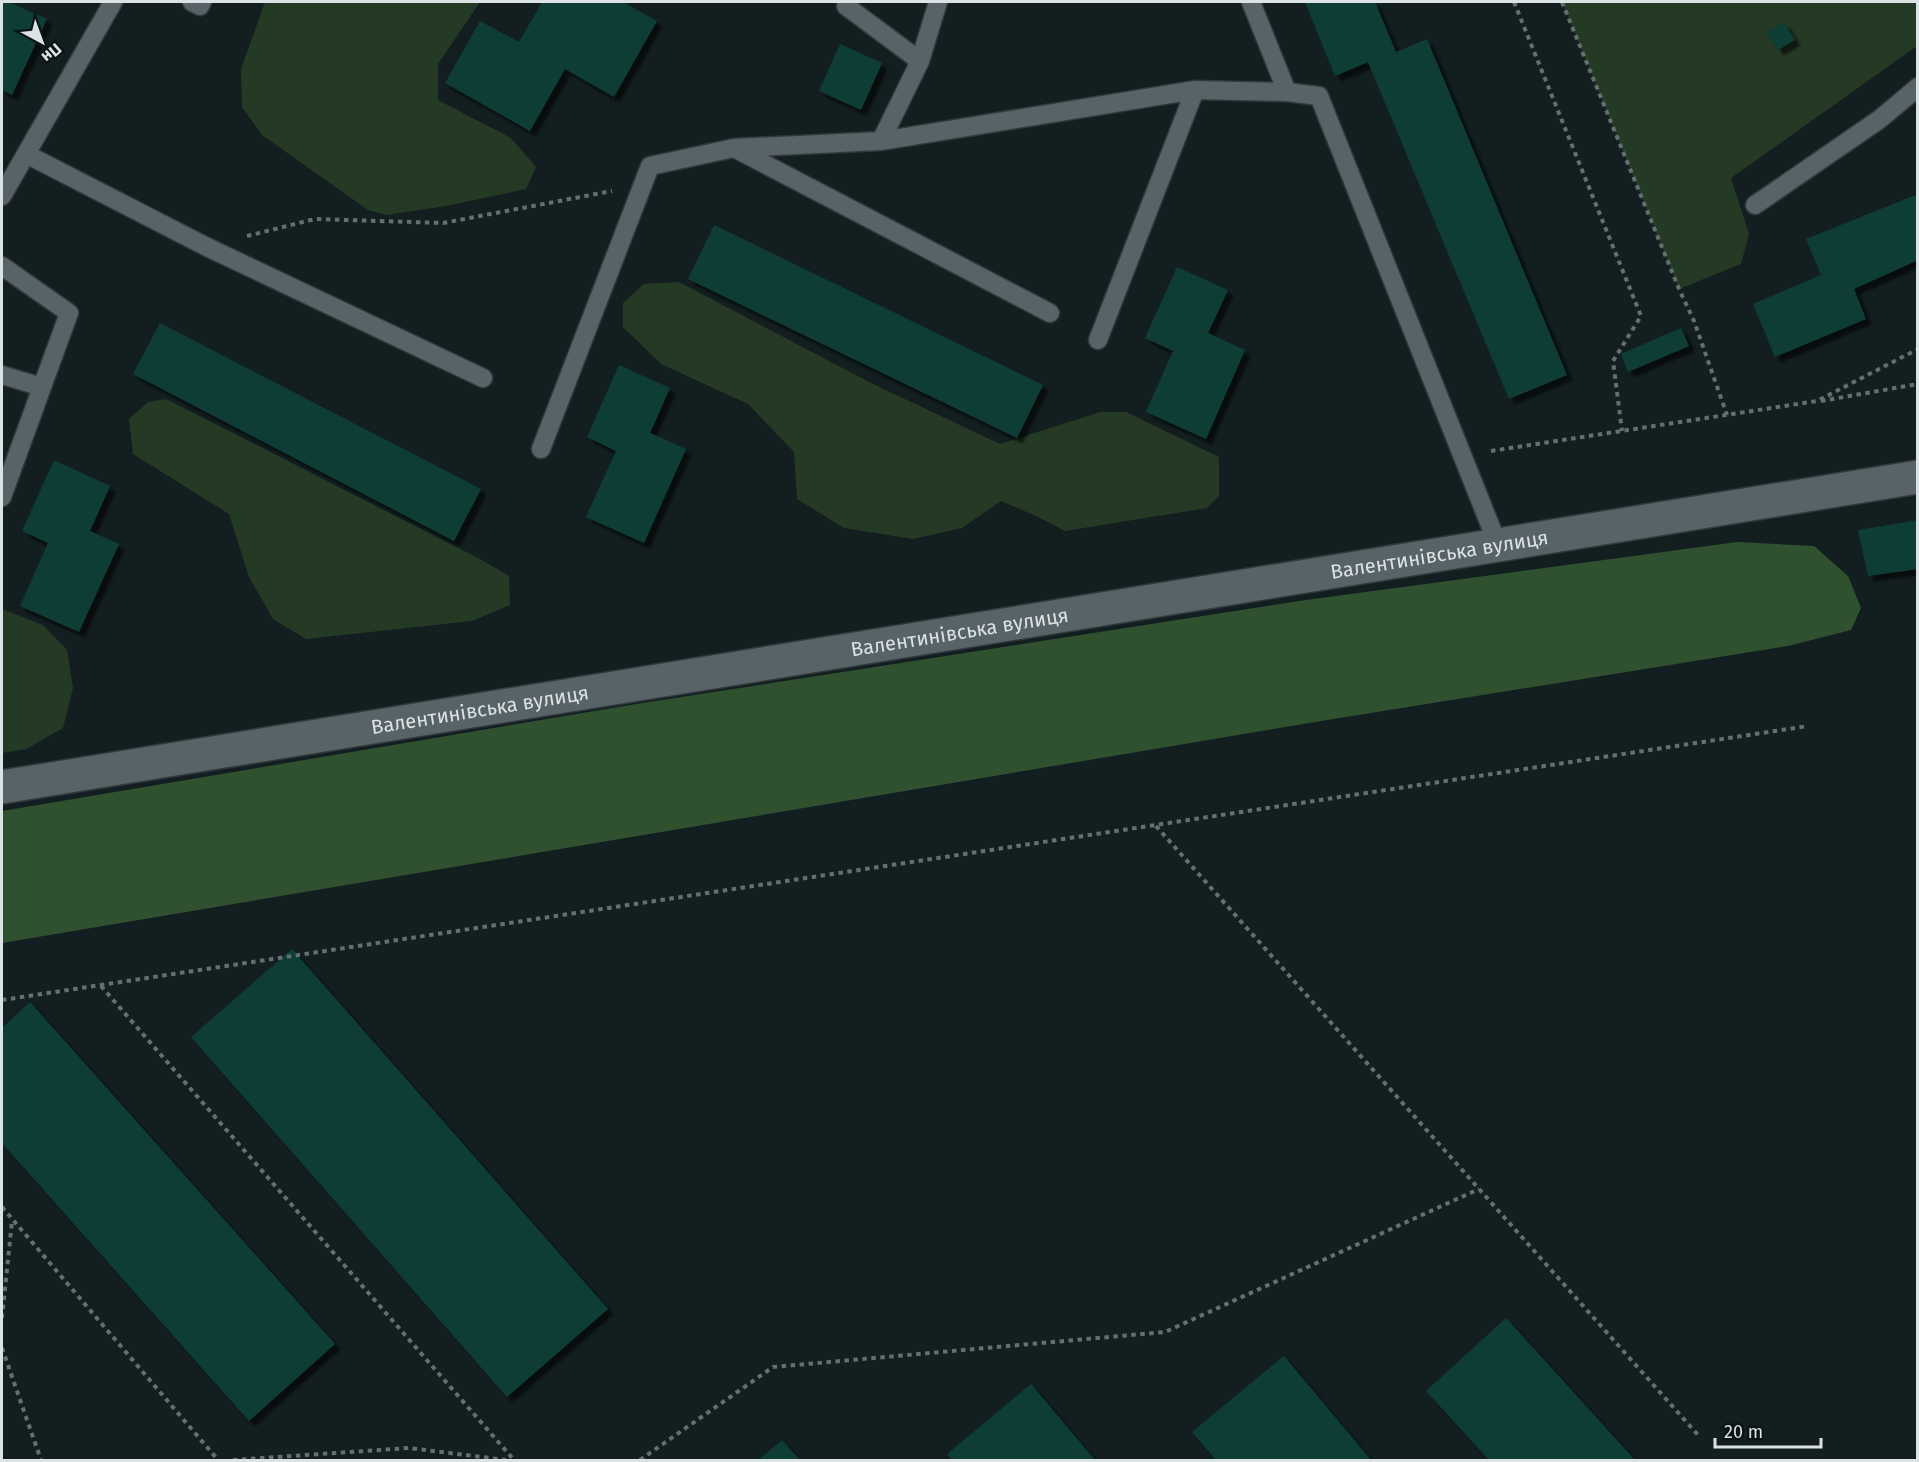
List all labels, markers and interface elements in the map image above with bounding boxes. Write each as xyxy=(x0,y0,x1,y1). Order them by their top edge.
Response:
north arrow xyxy=(12,12,72,72)
text: Пн xyxy=(38,39,65,67)
street label: Валентинівська вулиця xyxy=(1329,525,1550,584)
street label: Валентинівська вулиця xyxy=(849,603,1070,662)
street label: Валентинівська вулиця xyxy=(369,680,590,739)
scale bar xyxy=(1715,1411,1822,1449)
text: 20 m xyxy=(1724,1421,1763,1443)

